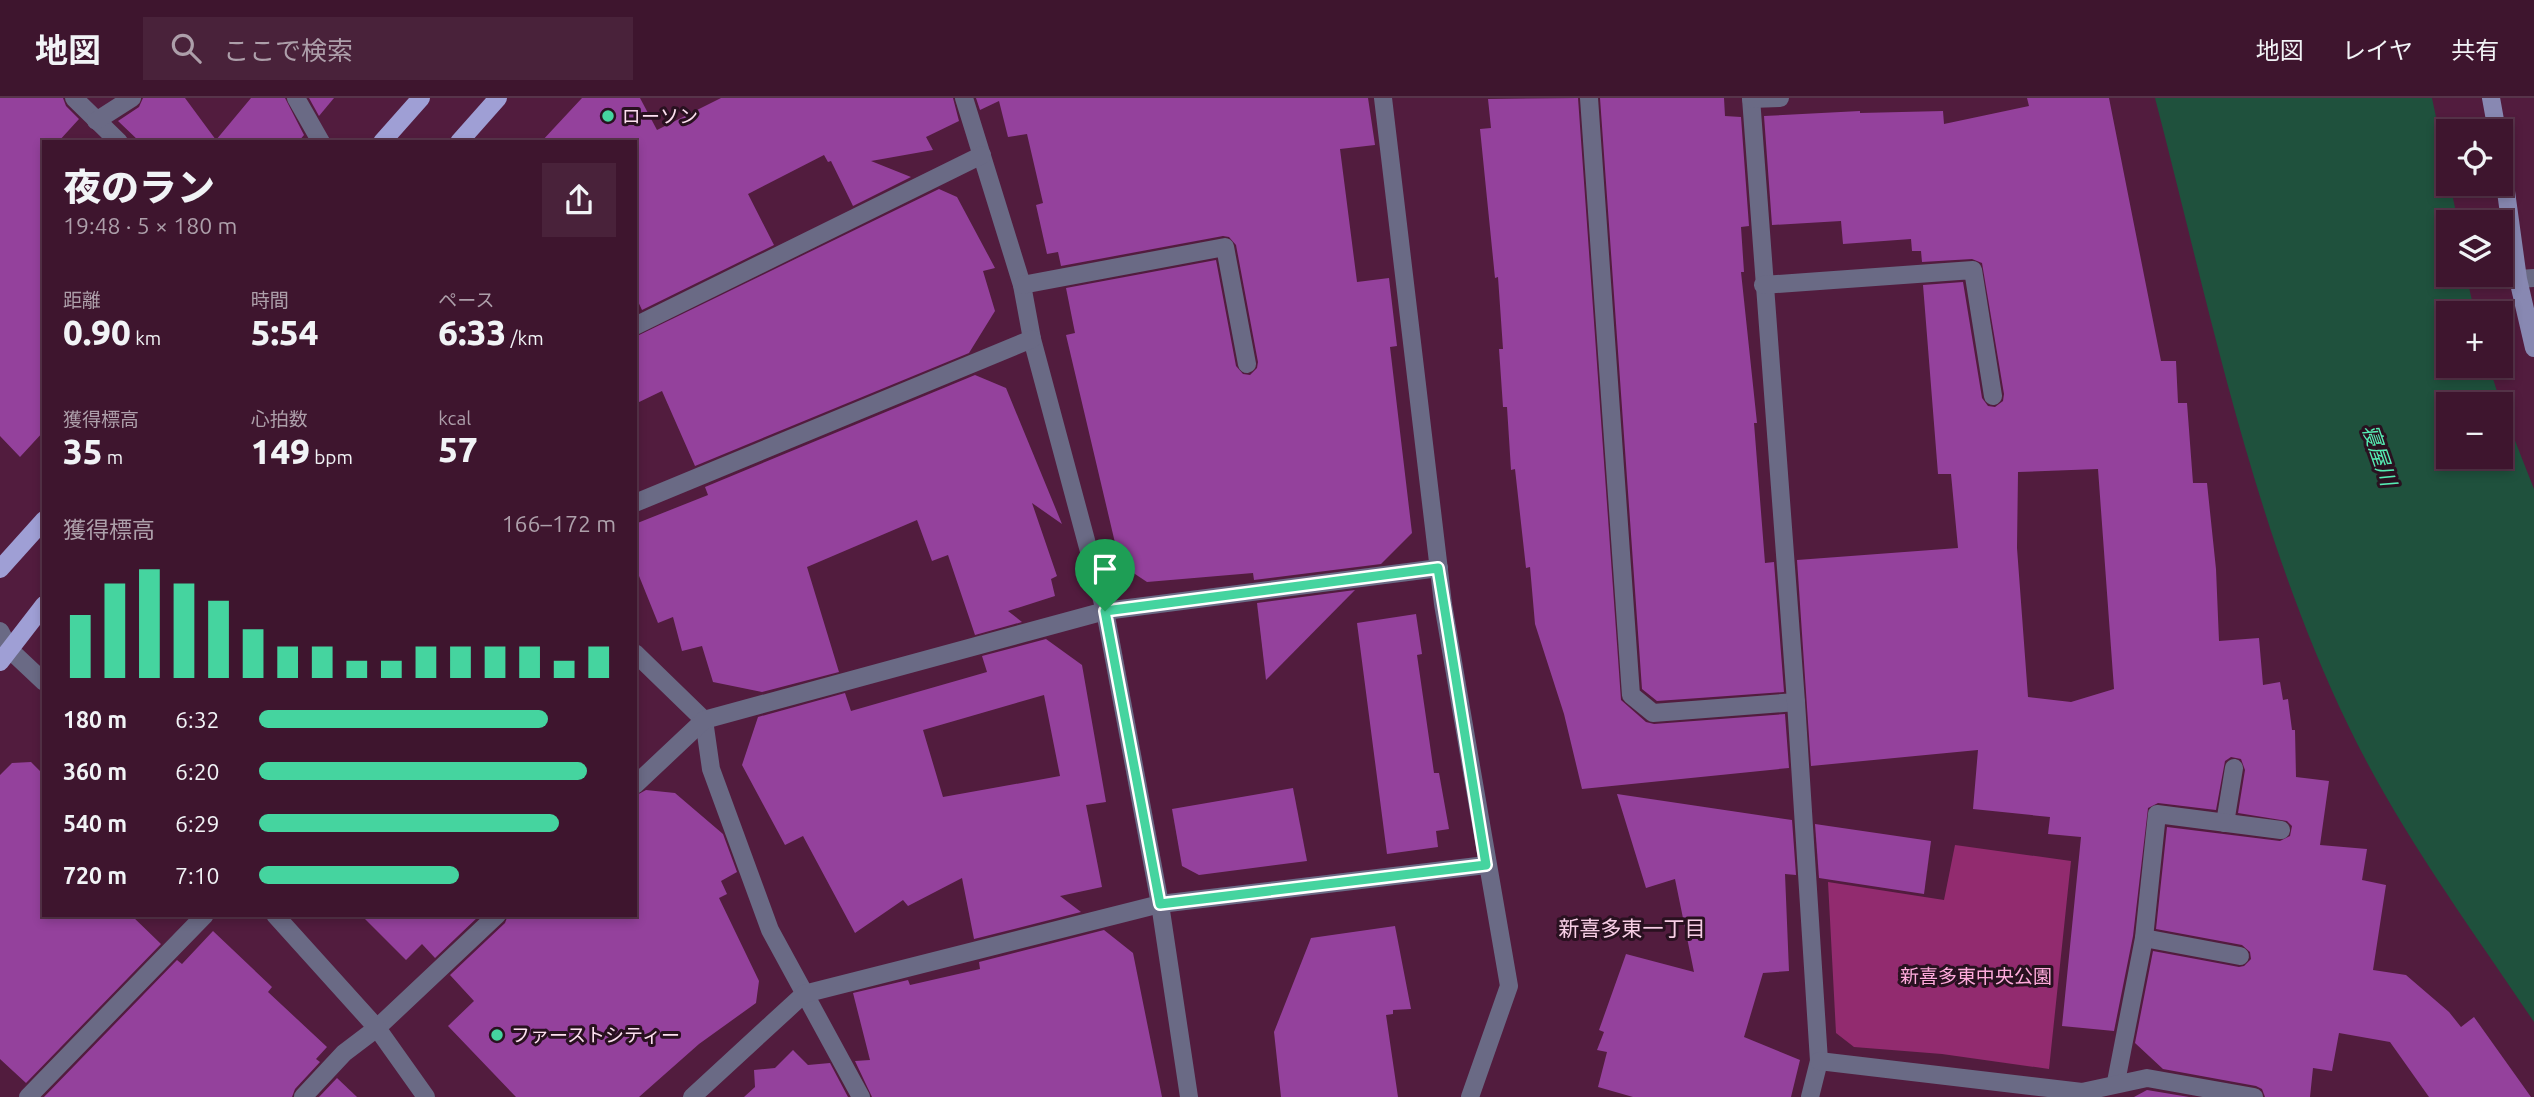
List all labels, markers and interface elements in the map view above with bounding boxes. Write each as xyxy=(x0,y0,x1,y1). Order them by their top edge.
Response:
search box xyxy=(143,17,633,80)
icon: search xyxy=(167,29,205,67)
text: 地図 xyxy=(35,31,101,68)
text: ここで検索 xyxy=(223,36,353,65)
text: 地図 xyxy=(2256,37,2304,64)
text: レイヤ xyxy=(2342,37,2413,64)
text: 共有 xyxy=(2451,37,2499,64)
place label: ローソン xyxy=(622,105,698,127)
marker: ローソン xyxy=(600,108,616,124)
map controls xyxy=(2436,119,2513,469)
button: locate xyxy=(2436,119,2513,196)
button: share xyxy=(542,163,616,237)
text: 夜のラン xyxy=(63,166,215,208)
button: layers xyxy=(2436,210,2513,287)
text: 19:48 · 5 × 180 m xyxy=(63,213,237,238)
text: 距離 xyxy=(63,289,101,311)
text: 時間 xyxy=(251,289,289,311)
text: ペース xyxy=(438,289,494,311)
button: + xyxy=(2436,301,2513,378)
text: 0.90 xyxy=(63,312,131,352)
text: 5:54 xyxy=(251,312,319,352)
text: 6:33 xyxy=(438,312,506,352)
text: km xyxy=(131,327,161,349)
text: /km xyxy=(506,327,544,349)
button: − xyxy=(2436,392,2513,469)
text: kcal xyxy=(438,407,471,429)
text: 獲得標高 xyxy=(63,408,139,430)
text: 心拍数 xyxy=(251,408,308,430)
water label: 寝屋川 xyxy=(2358,421,2402,491)
text: 57 xyxy=(438,429,478,469)
text: 35 xyxy=(63,431,102,471)
text: 149 xyxy=(251,431,310,471)
text: m xyxy=(102,446,123,468)
text: bpm xyxy=(310,446,353,468)
text: 166–172 m xyxy=(502,511,616,536)
text: 獲得標高 xyxy=(63,517,155,542)
pin xyxy=(1075,539,1135,611)
icon: arrive xyxy=(1086,550,1124,588)
text: 180 m xyxy=(63,707,127,732)
text: 6:32 xyxy=(175,707,220,732)
text: 360 m xyxy=(63,759,127,784)
text: 6:20 xyxy=(175,759,220,784)
text: 540 m xyxy=(63,811,127,836)
text: 6:29 xyxy=(175,811,220,836)
text: 720 m xyxy=(63,863,127,888)
text: 7:10 xyxy=(175,863,220,888)
district label: 新喜多東一丁目 xyxy=(1559,916,1706,940)
park label: 新喜多東中央公園 xyxy=(1900,965,2052,987)
place label: ファーストシティー xyxy=(511,1024,680,1046)
marker: ファーストシティー xyxy=(489,1027,505,1043)

